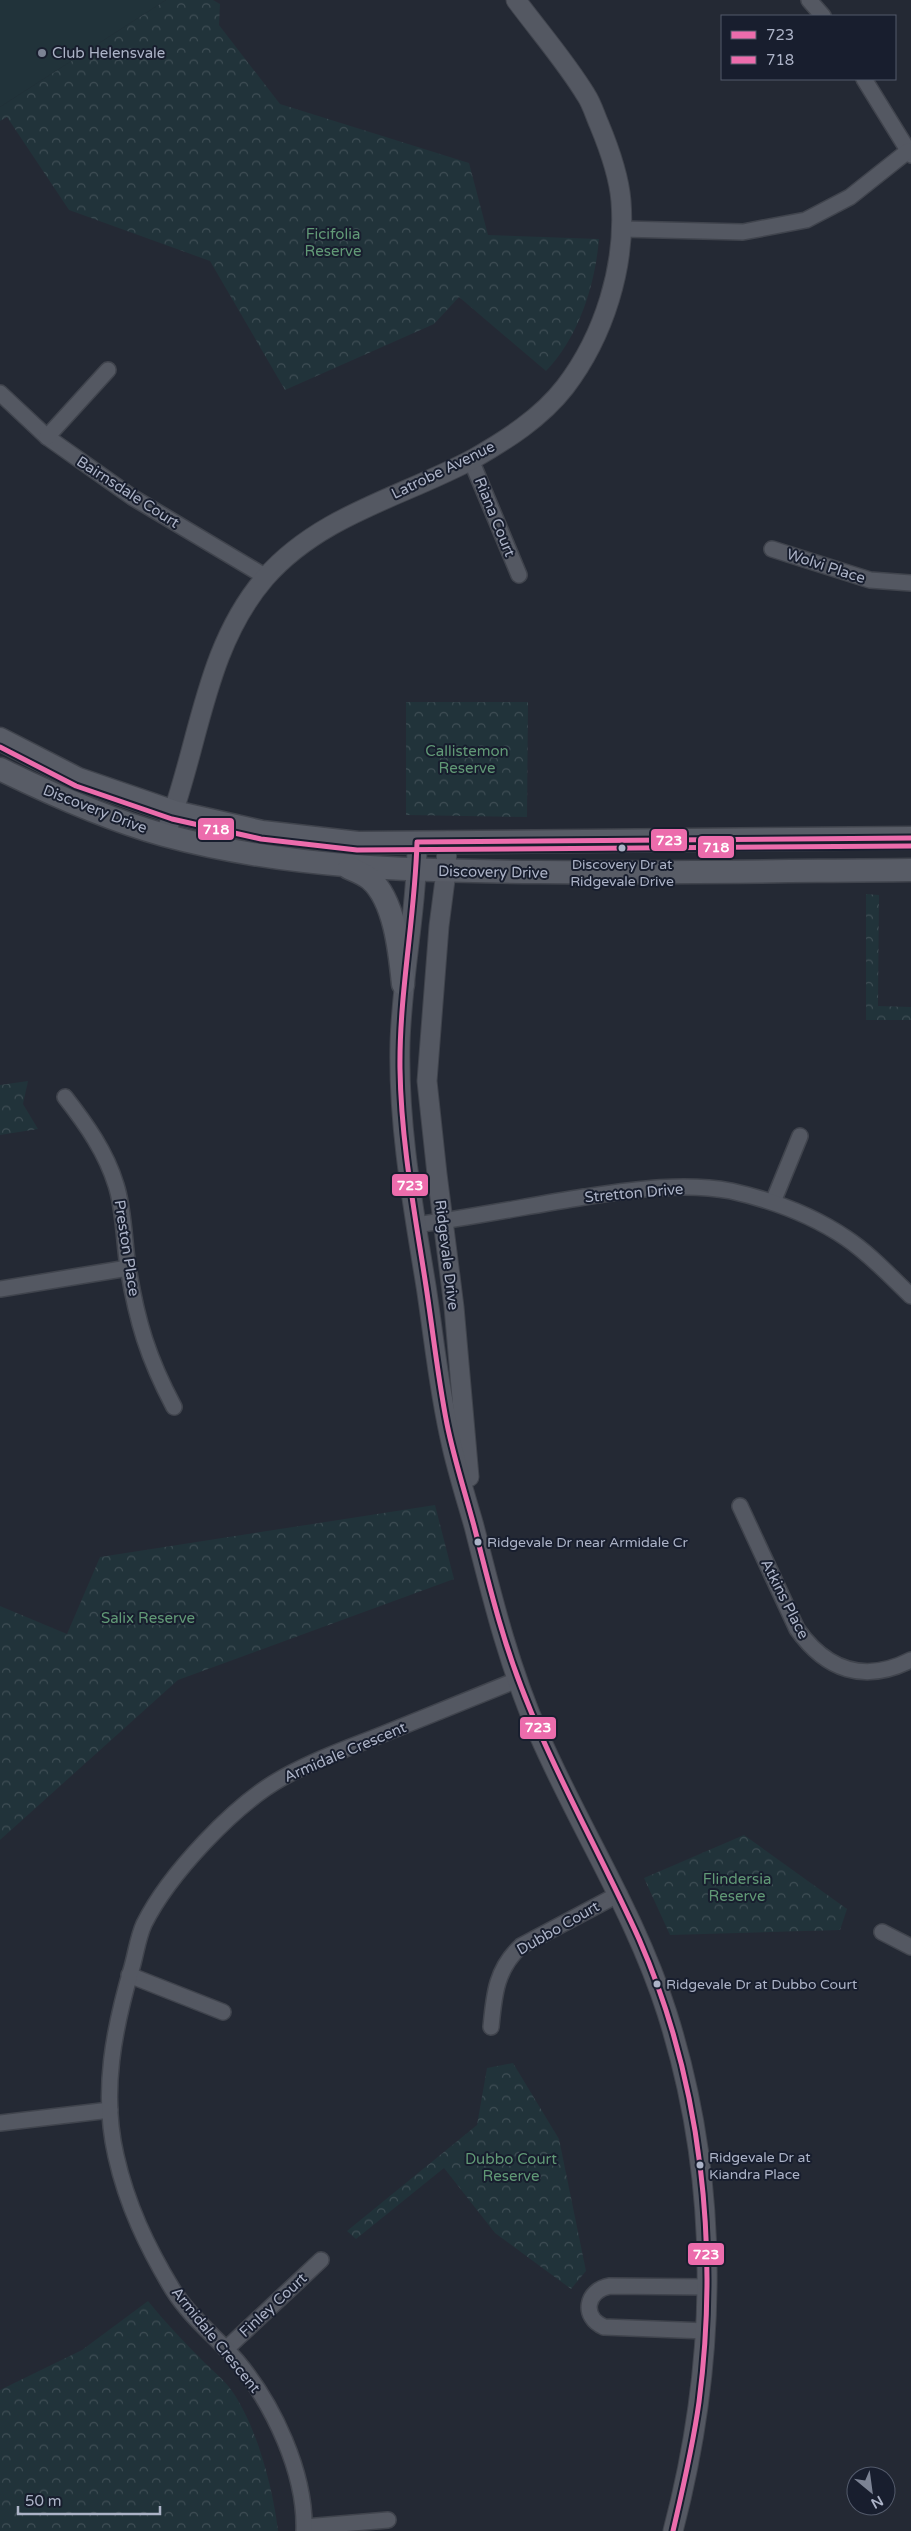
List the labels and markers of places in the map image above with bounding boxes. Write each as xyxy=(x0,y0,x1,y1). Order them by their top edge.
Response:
place label: Club Helensvale xyxy=(52,44,165,62)
marker: Club Helensvale xyxy=(36,47,48,59)
marker: Discovery Dr at Ridgevale Drive xyxy=(617,843,627,853)
place label: Discovery Dr at Ridgevale Drive xyxy=(570,856,674,890)
place label: Ridgevale Dr near Armidale Cr xyxy=(487,1534,688,1551)
marker: Ridgevale Dr near Armidale Cr xyxy=(473,1537,483,1547)
place label: Ridgevale Dr at Dubbo Court xyxy=(666,1976,858,1993)
marker: Ridgevale Dr at Dubbo Court xyxy=(652,1979,662,1989)
place label: Ridgevale Dr at Kiandra Place xyxy=(709,2149,811,2183)
marker: Ridgevale Dr at Kiandra Place xyxy=(695,2160,705,2170)

